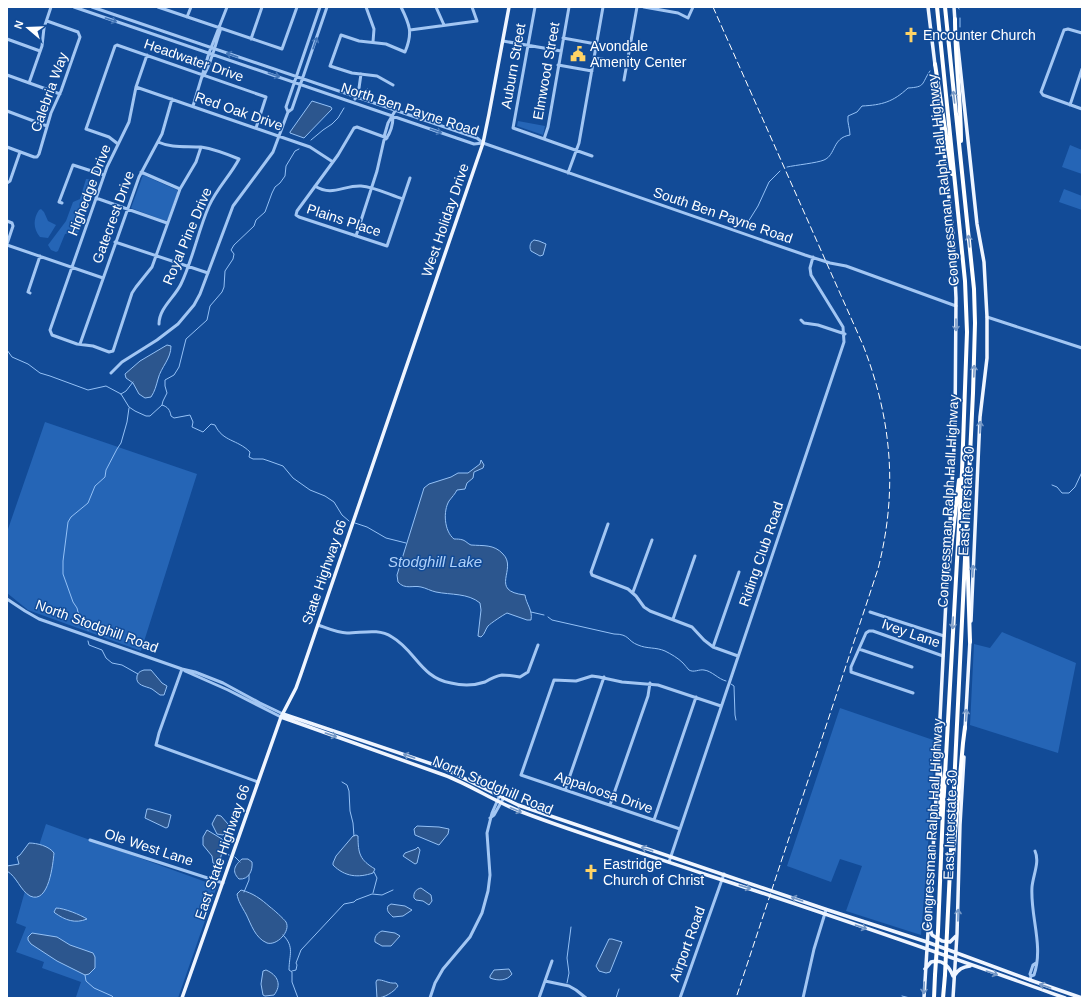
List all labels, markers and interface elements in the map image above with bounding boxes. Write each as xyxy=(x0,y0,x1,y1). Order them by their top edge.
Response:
north arrow xyxy=(8,8,48,48)
one-way arrow xyxy=(105,16,117,24)
text: N xyxy=(12,19,26,30)
street label: Elmwood Street xyxy=(530,21,562,121)
street label: Auburn Street xyxy=(498,22,528,110)
church icon: Encounter Church xyxy=(902,26,920,44)
place label: Encounter Church xyxy=(923,27,1036,43)
street label: Headwater Drive xyxy=(142,35,246,85)
one-way arrow xyxy=(311,37,319,49)
place label: Avondale Amenity Center xyxy=(590,38,687,70)
public building icon: Avondale Amenity Center xyxy=(569,45,587,63)
street label: Calebria Way xyxy=(27,50,71,134)
one-way arrow xyxy=(226,51,239,58)
one-way arrow xyxy=(267,72,280,79)
street label: Congressman Ralph Hall Highway xyxy=(924,73,962,287)
street label: North Ben Payne Road xyxy=(339,79,481,139)
street label: Red Oak Drive xyxy=(193,88,285,134)
one-way arrow xyxy=(950,91,958,104)
one-way arrow xyxy=(430,128,442,136)
street label: Highedge Drive xyxy=(64,142,114,238)
street label: West Holiday Drive xyxy=(418,161,472,279)
street label: Gatecrest Drive xyxy=(89,168,137,265)
street label: South Ben Payne Road xyxy=(651,184,795,246)
street label: Royal Pine Drive xyxy=(159,185,215,287)
street label: Plains Place xyxy=(305,200,383,240)
one-way arrow xyxy=(965,235,973,248)
one-way arrow xyxy=(952,318,960,331)
one-way arrow xyxy=(970,365,978,378)
street label: Congressman Ralph Hall Highway xyxy=(934,394,962,608)
one-way arrow xyxy=(976,421,984,434)
street label: East Interstate 30 xyxy=(955,446,977,556)
street label: Riding Club Road xyxy=(736,500,786,608)
street label: State Highway 66 xyxy=(299,517,349,626)
water label: Stodghill Lake xyxy=(388,553,482,570)
one-way arrow xyxy=(970,565,977,578)
street label: North Stodghill Road xyxy=(34,596,160,656)
street label: Ivey Lane xyxy=(880,616,943,651)
one-way arrow xyxy=(949,616,956,629)
one-way arrow xyxy=(963,709,970,722)
street label: Congressman Ralph Hall Highway xyxy=(918,718,946,932)
one-way arrow xyxy=(325,732,337,740)
one-way arrow xyxy=(403,752,415,760)
street label: North Stodghill Road xyxy=(430,752,556,818)
street label: Appaloosa Drive xyxy=(553,768,655,816)
street label: East Interstate 30 xyxy=(940,770,960,880)
street label: East State Highway 66 xyxy=(191,782,253,922)
one-way arrow xyxy=(510,807,522,814)
street label: Ole West Lane xyxy=(103,825,196,869)
one-way arrow xyxy=(640,845,653,852)
place label: Eastridge Church of Christ xyxy=(603,856,704,888)
church icon: Eastridge Church of Christ xyxy=(582,863,600,881)
one-way arrow xyxy=(739,884,751,892)
one-way arrow xyxy=(791,895,803,903)
street label: Airport Road xyxy=(666,904,708,984)
one-way arrow xyxy=(954,909,962,922)
one-way arrow xyxy=(855,924,867,932)
one-way arrow xyxy=(986,969,998,977)
one-way arrow xyxy=(920,981,928,994)
one-way arrow xyxy=(1039,981,1051,989)

